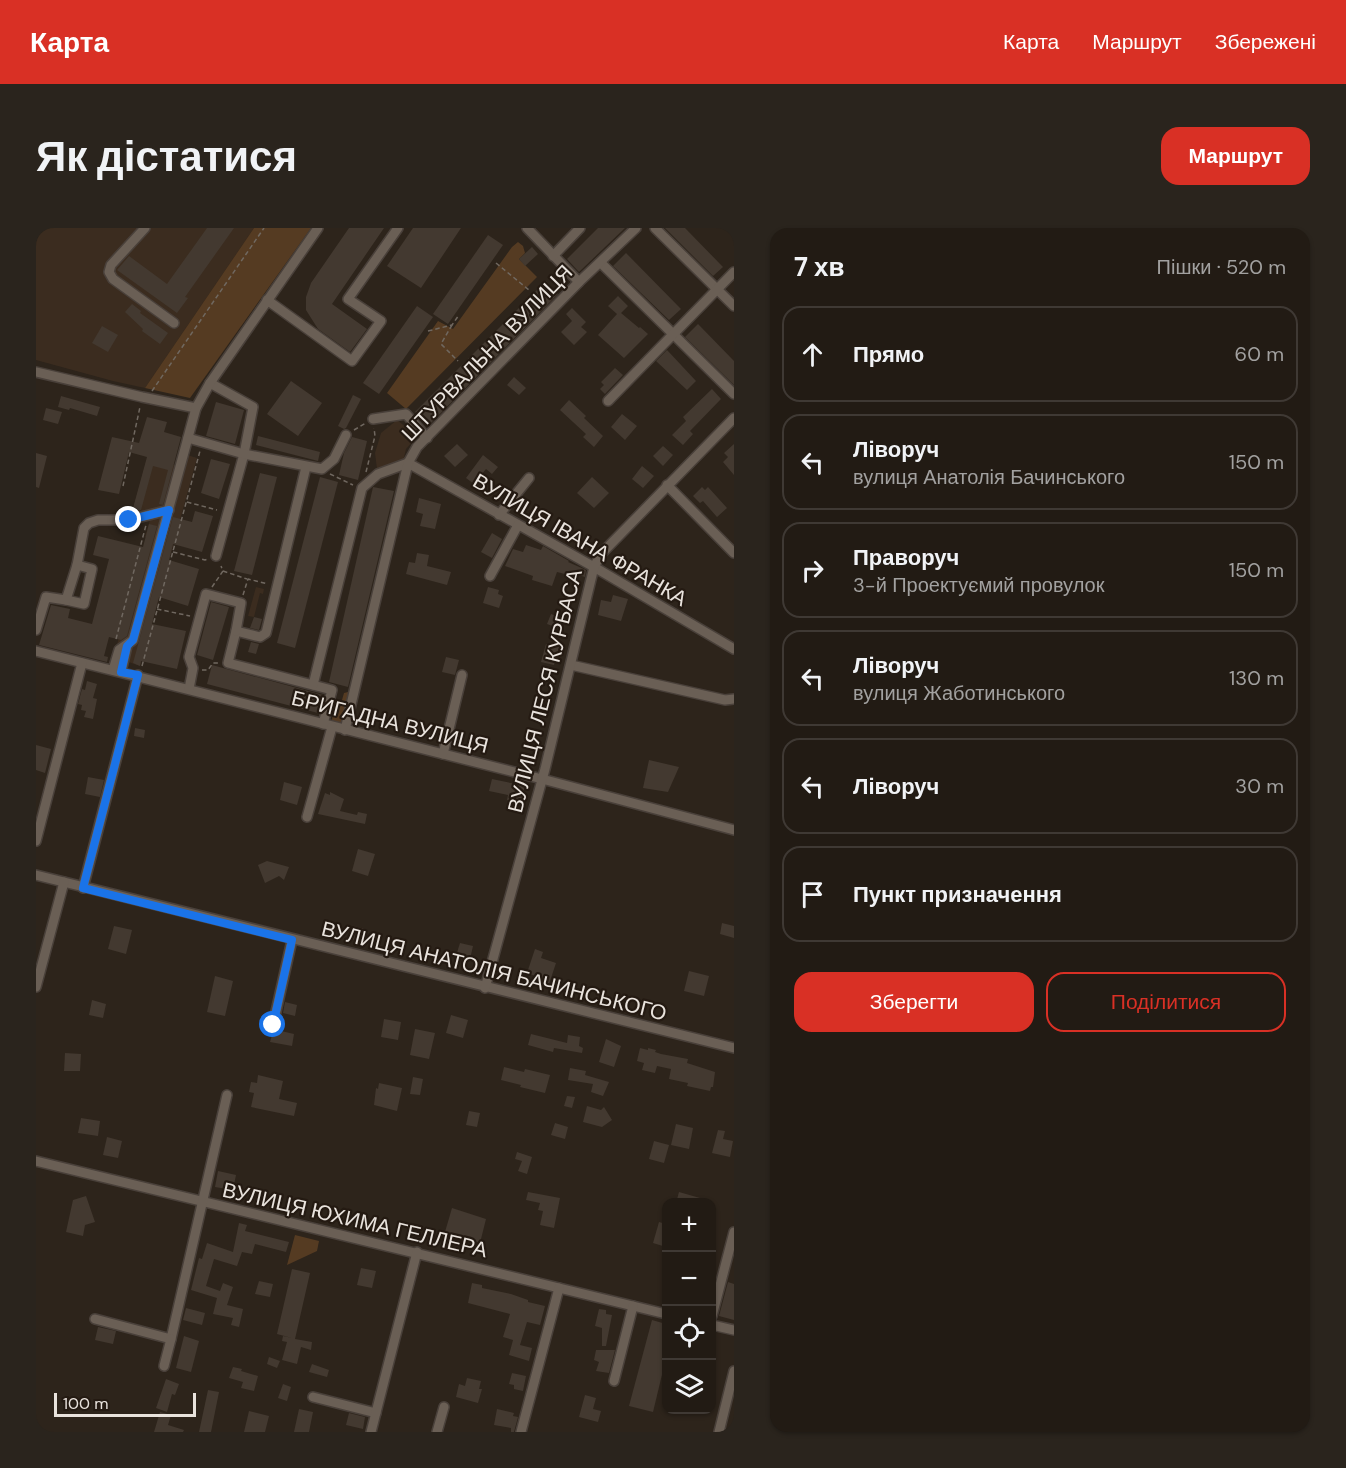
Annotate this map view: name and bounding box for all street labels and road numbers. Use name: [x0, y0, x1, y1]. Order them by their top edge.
street label: ШТУРВАЛЬНА ВУЛИЦЯ: [395, 259, 579, 447]
street label: ВУЛИЦЯ ІВАНА ФРАНКА: [468, 467, 692, 613]
street label: ВУЛИЦЯ ЛЕСЯ КУРБАСА: [501, 566, 589, 816]
street label: БРИГАДНА ВУЛИЦЯ: [289, 684, 491, 760]
street label: ВУЛИЦЯ АНАТОЛІЯ БАЧИНСЬКОГО: [319, 915, 669, 1027]
street label: ВУЛИЦЯ ЮХИМА ГЕЛЛЕРА: [220, 1176, 490, 1264]

